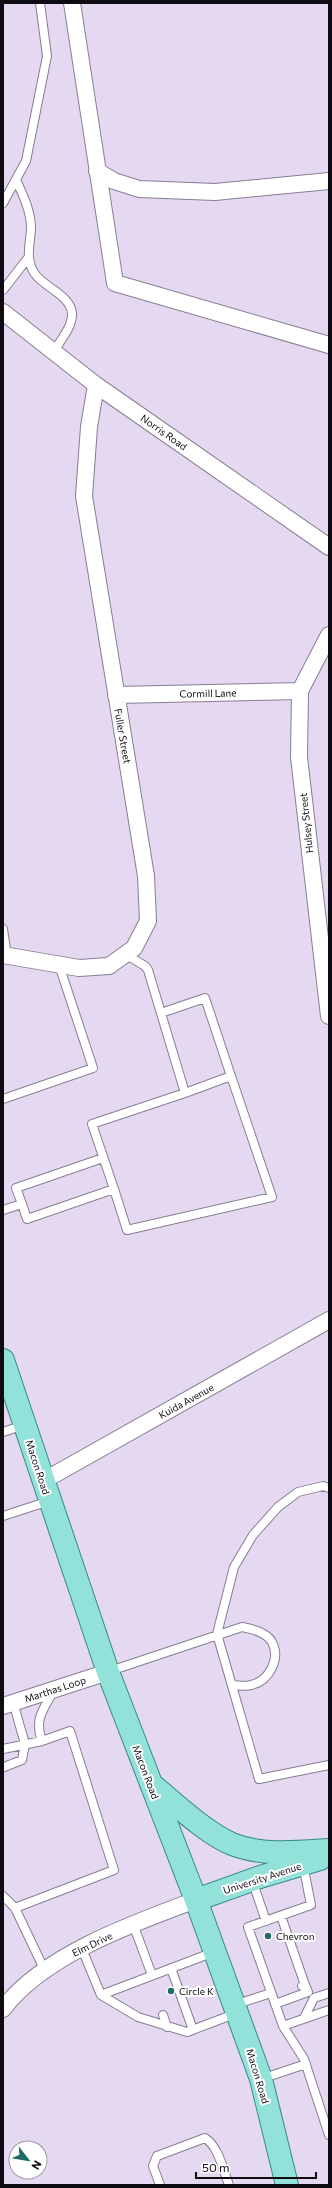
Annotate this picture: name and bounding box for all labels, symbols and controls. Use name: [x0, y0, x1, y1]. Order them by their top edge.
street label: Norris Road: [138, 412, 190, 452]
street label: Cormill Lane: [179, 687, 237, 699]
street label: Fuller Street: [112, 708, 134, 764]
street label: Hulsey Street: [297, 792, 315, 854]
street label: Kuida Avenue: [156, 1381, 216, 1421]
street label: Macon Road: [24, 1438, 53, 1496]
street label: Marthas Loop: [23, 1673, 87, 1705]
street label: Macon Road: [130, 1743, 162, 1801]
street label: University Avenue: [221, 1860, 303, 1896]
street label: Elm Drive: [70, 1929, 114, 1959]
place label: Chevron: [276, 1930, 314, 1942]
marker: Chevron: [263, 1931, 273, 1941]
place label: Circle K: [179, 1985, 214, 1997]
marker: Circle K: [166, 1986, 176, 1996]
street label: Macon Road: [244, 2047, 272, 2105]
north arrow: [8, 2140, 48, 2180]
scale bar: [196, 2154, 316, 2180]
text: N: [29, 2159, 45, 2172]
text: 50 m: [202, 2160, 230, 2174]

